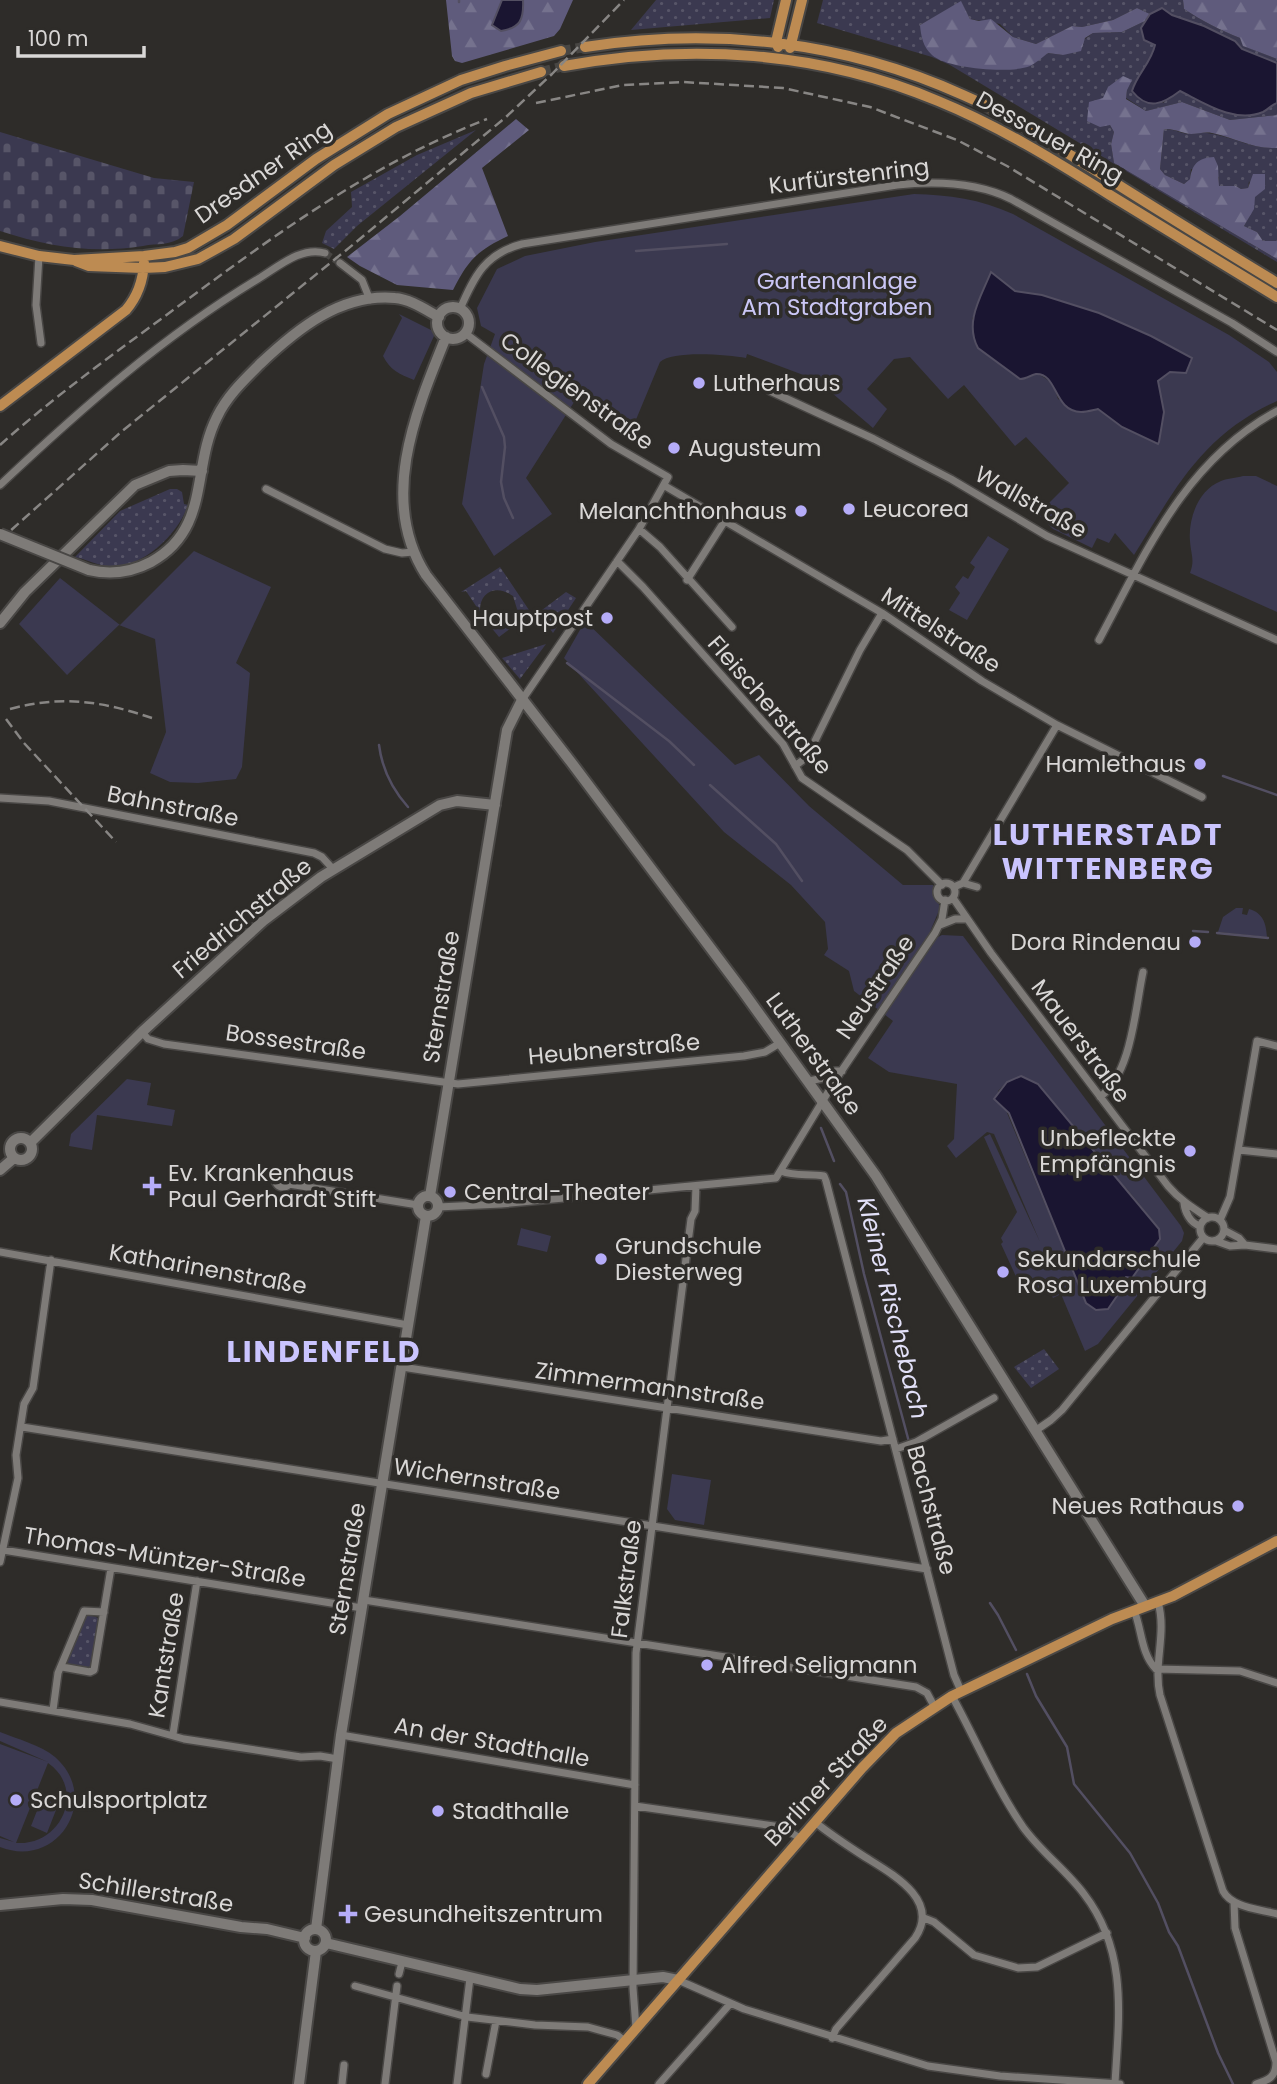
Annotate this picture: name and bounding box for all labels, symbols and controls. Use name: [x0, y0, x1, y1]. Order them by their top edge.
scale bar: [18, 14, 144, 58]
text: 100 m: [28, 24, 88, 53]
street label: Dessauer Ring: [971, 83, 1129, 191]
street label: Dresdner Ring: [188, 113, 338, 231]
street label: Kurfürstenring: [767, 150, 931, 202]
park label: Gartenanlage Am Stadtgraben: [742, 265, 932, 323]
street label: Collegienstraße: [494, 324, 660, 458]
place label: Lutherhaus: [713, 367, 841, 399]
marker: Lutherhaus: [691, 375, 707, 391]
place label: Augusteum: [688, 432, 822, 464]
marker: Augusteum: [666, 440, 682, 456]
street label: Wallstraße: [969, 458, 1093, 546]
place label: Leucorea: [863, 493, 969, 525]
place label: Melanchthonhaus: [579, 495, 787, 527]
marker: Leucorea: [841, 501, 857, 517]
marker: Melanchthonhaus: [793, 503, 809, 519]
street label: Mittelstraße: [875, 579, 1007, 681]
place label: Hauptpost: [472, 602, 593, 634]
marker: Hauptpost: [599, 610, 615, 626]
street label: Fleischerstraße: [700, 628, 840, 782]
place label: Hamlethaus: [1046, 748, 1186, 780]
marker: Hamlethaus: [1192, 756, 1208, 772]
street label: Bahnstraße: [104, 778, 242, 834]
district label: LUTHERSTADT WITTENBERG: [993, 813, 1223, 890]
street label: Friedrichstraße: [165, 850, 319, 986]
place label: Dora Rindenau: [1011, 926, 1181, 958]
street label: Sternstraße: [415, 928, 467, 1066]
street label: Neustraße: [828, 928, 922, 1046]
marker: Dora Rindenau: [1187, 934, 1203, 950]
street label: Mauerstraße: [1024, 973, 1138, 1109]
street label: Lutherstraße: [758, 986, 870, 1122]
street label: Bossestraße: [224, 1016, 368, 1068]
street label: Heubnerstraße: [527, 1026, 701, 1072]
place label: Unbefleckte Empfängnis: [1039, 1122, 1176, 1180]
marker: Unbefleckte Empfängnis: [1182, 1143, 1198, 1159]
place label: Ev. Krankenhaus Paul Gerhardt Stift: [168, 1157, 377, 1215]
marker: Ev. Krankenhaus Paul Gerhardt Stift: [142, 1176, 162, 1196]
place label: Central-Theater: [464, 1176, 650, 1208]
marker: Central-Theater: [442, 1184, 458, 1200]
water label: Kleiner Rischebach: [849, 1194, 937, 1422]
place label: Grundschule Diesterweg: [615, 1230, 762, 1288]
street label: Katharinenstraße: [107, 1236, 309, 1302]
place label: Sekundarschule Rosa Luxemburg: [1017, 1243, 1207, 1301]
marker: Grundschule Diesterweg: [593, 1251, 609, 1267]
marker: Sekundarschule Rosa Luxemburg: [995, 1264, 1011, 1280]
district label: LINDENFELD: [226, 1330, 422, 1373]
street label: Zimmermannstraße: [533, 1354, 767, 1418]
street label: Bachstraße: [899, 1442, 965, 1578]
street label: Wichernstraße: [391, 1450, 563, 1508]
place label: Neues Rathaus: [1052, 1490, 1224, 1522]
marker: Neues Rathaus: [1230, 1498, 1246, 1514]
street label: Sternstraße: [321, 1500, 373, 1638]
street label: Falkstraße: [603, 1518, 649, 1640]
street label: Thomas-Müntzer-Straße: [22, 1519, 308, 1595]
street label: Kantstraße: [140, 1590, 192, 1720]
place label: Alfred Seligmann: [721, 1649, 918, 1681]
marker: Alfred Seligmann: [699, 1657, 715, 1673]
street label: An der Stadthalle: [392, 1709, 592, 1775]
street label: Berliner Straße: [757, 1709, 895, 1853]
place label: Schulsportplatz: [30, 1784, 207, 1816]
marker: Schulsportplatz: [8, 1792, 24, 1808]
place label: Stadthalle: [452, 1795, 569, 1827]
marker: Stadthalle: [430, 1803, 446, 1819]
street label: Schillerstraße: [76, 1864, 236, 1920]
place label: Gesundheitszentrum: [364, 1898, 603, 1930]
marker: Gesundheitszentrum: [338, 1904, 358, 1924]

